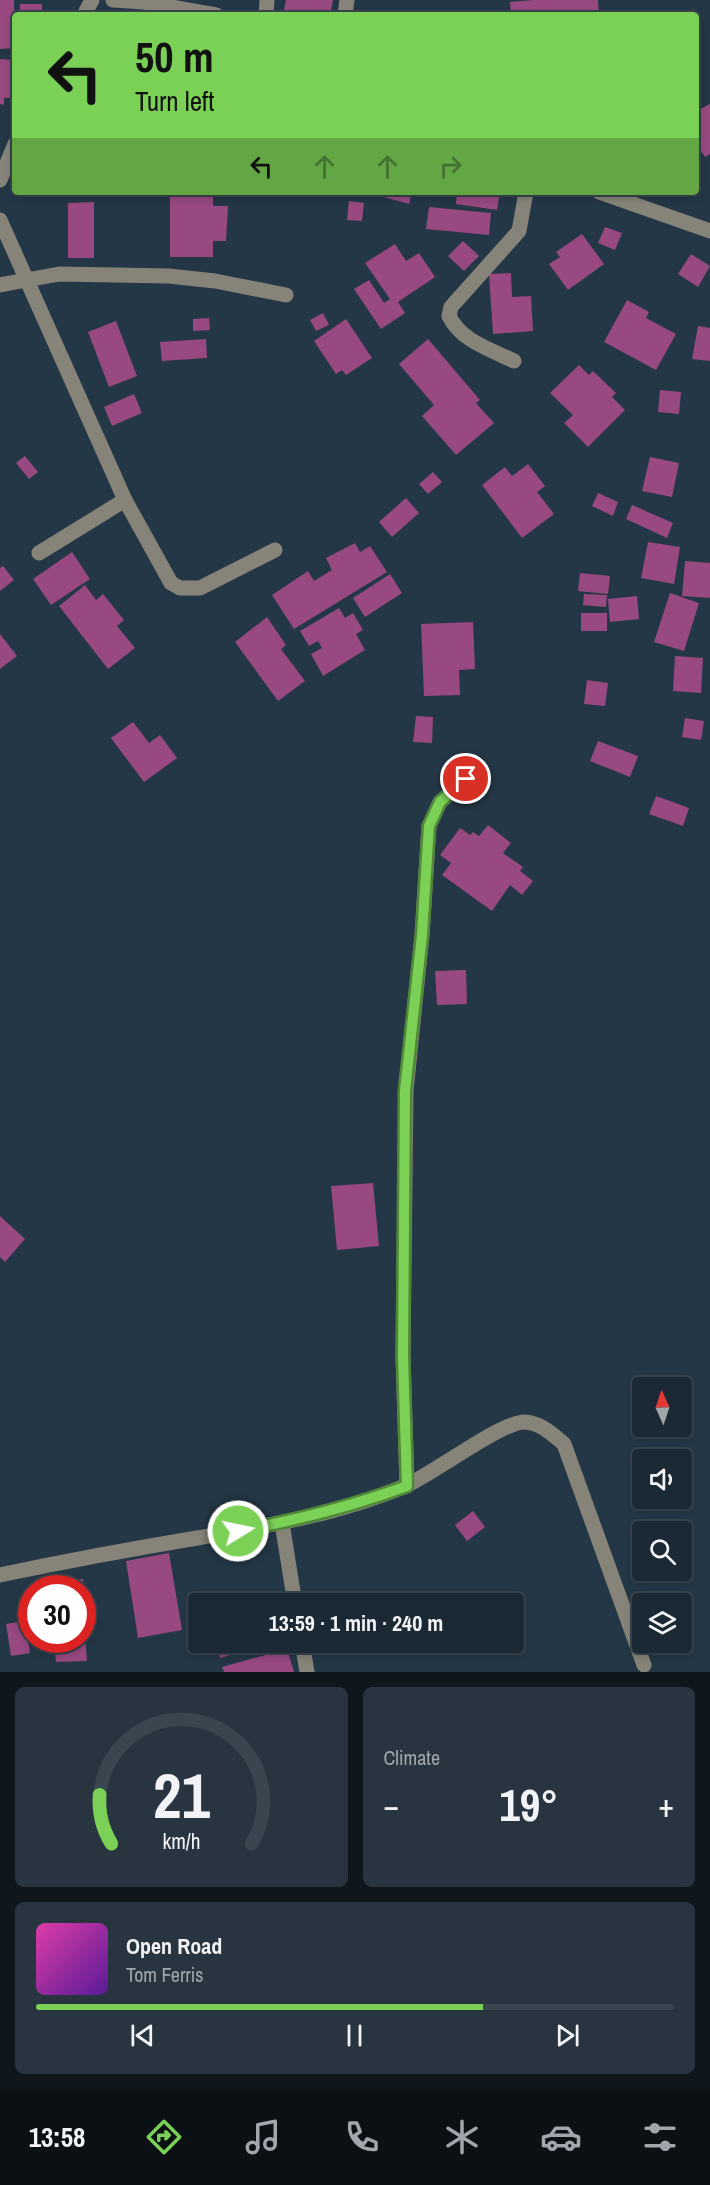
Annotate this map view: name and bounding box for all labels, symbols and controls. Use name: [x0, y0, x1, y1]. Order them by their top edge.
text: 50 m: [135, 29, 214, 85]
icon: left: [36, 36, 114, 114]
text: Turn left: [135, 83, 214, 119]
icon: left: [245, 150, 278, 183]
icon: ahead: [308, 150, 341, 183]
icon: ahead: [371, 150, 404, 183]
icon: right: [434, 150, 467, 183]
pin: [440, 753, 491, 804]
icon: arrive: [449, 762, 482, 795]
north arrow: [632, 1377, 692, 1437]
map controls: [632, 1377, 692, 1653]
button: sound: [632, 1449, 692, 1509]
position arrow: [206, 1499, 270, 1563]
button: search: [632, 1521, 692, 1581]
speed limit sign: 30: [18, 1575, 96, 1653]
button: layers: [632, 1593, 692, 1653]
text: 13:59 · 1 min · 240 m: [269, 1608, 443, 1638]
text: Climate: [384, 1744, 440, 1771]
text: 21: [153, 1753, 210, 1837]
text: 19°: [499, 1774, 558, 1835]
text: −: [384, 1783, 399, 1827]
text: +: [658, 1783, 674, 1827]
text: km/h: [162, 1827, 200, 1856]
text: Open Road: [126, 1931, 222, 1961]
text: Tom Ferris: [126, 1961, 204, 1988]
icon: previous: [126, 2019, 159, 2052]
icon: pause: [338, 2019, 371, 2052]
icon: next: [551, 2019, 584, 2052]
icon: directions: [143, 2116, 185, 2158]
icon: music: [242, 2116, 284, 2158]
icon: phone: [341, 2116, 383, 2158]
icon: climate: [441, 2116, 483, 2158]
icon: car: [540, 2116, 582, 2158]
icon: filters: [639, 2116, 681, 2158]
text: 13:58: [29, 2119, 85, 2155]

